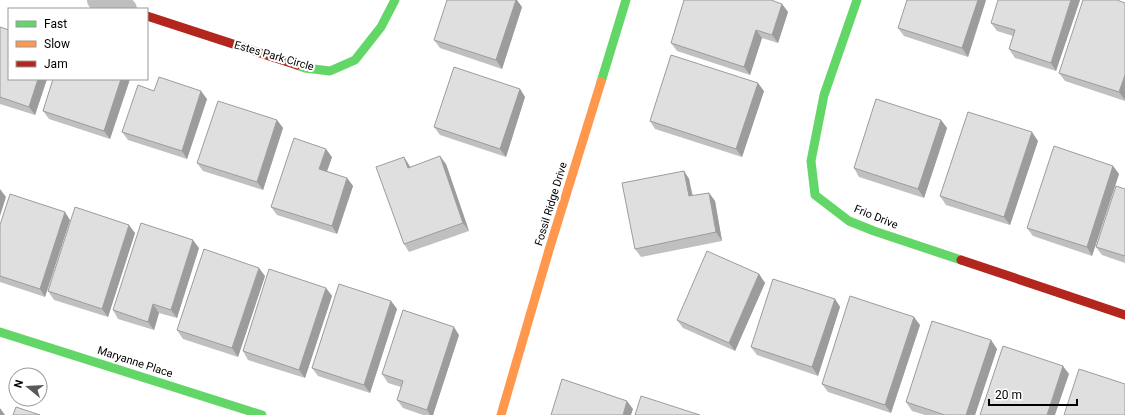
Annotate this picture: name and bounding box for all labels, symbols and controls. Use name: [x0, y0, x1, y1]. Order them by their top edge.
legend: [8, 8, 148, 80]
text: Fast: [44, 17, 67, 31]
text: Slow: [44, 37, 70, 51]
street label: Estes Park Circle: [233, 38, 316, 74]
text: Jam: [44, 57, 68, 71]
street label: Fossil Ridge Drive: [532, 160, 570, 247]
street label: Frio Drive: [852, 202, 900, 232]
street label: Maryanne Place: [96, 344, 174, 380]
north arrow: [8, 367, 48, 407]
text: N: [12, 378, 26, 390]
scale bar: [989, 381, 1077, 407]
text: 20 m: [995, 388, 1022, 402]

